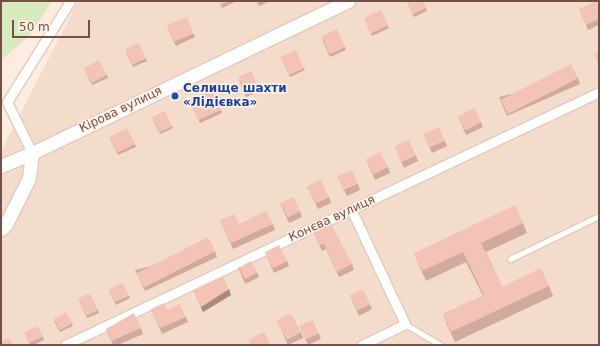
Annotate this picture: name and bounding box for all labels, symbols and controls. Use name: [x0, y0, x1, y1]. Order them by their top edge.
scale bar: [14, 12, 92, 38]
text: 50 m: [19, 20, 50, 34]
place label: Селище шахти «Лідієвка»: [183, 82, 287, 110]
street label: Кірова вулиця: [77, 84, 165, 136]
marker: Селище шахти «Лідієвка»: [170, 91, 180, 101]
street label: Конєва вулиця: [287, 193, 377, 245]

